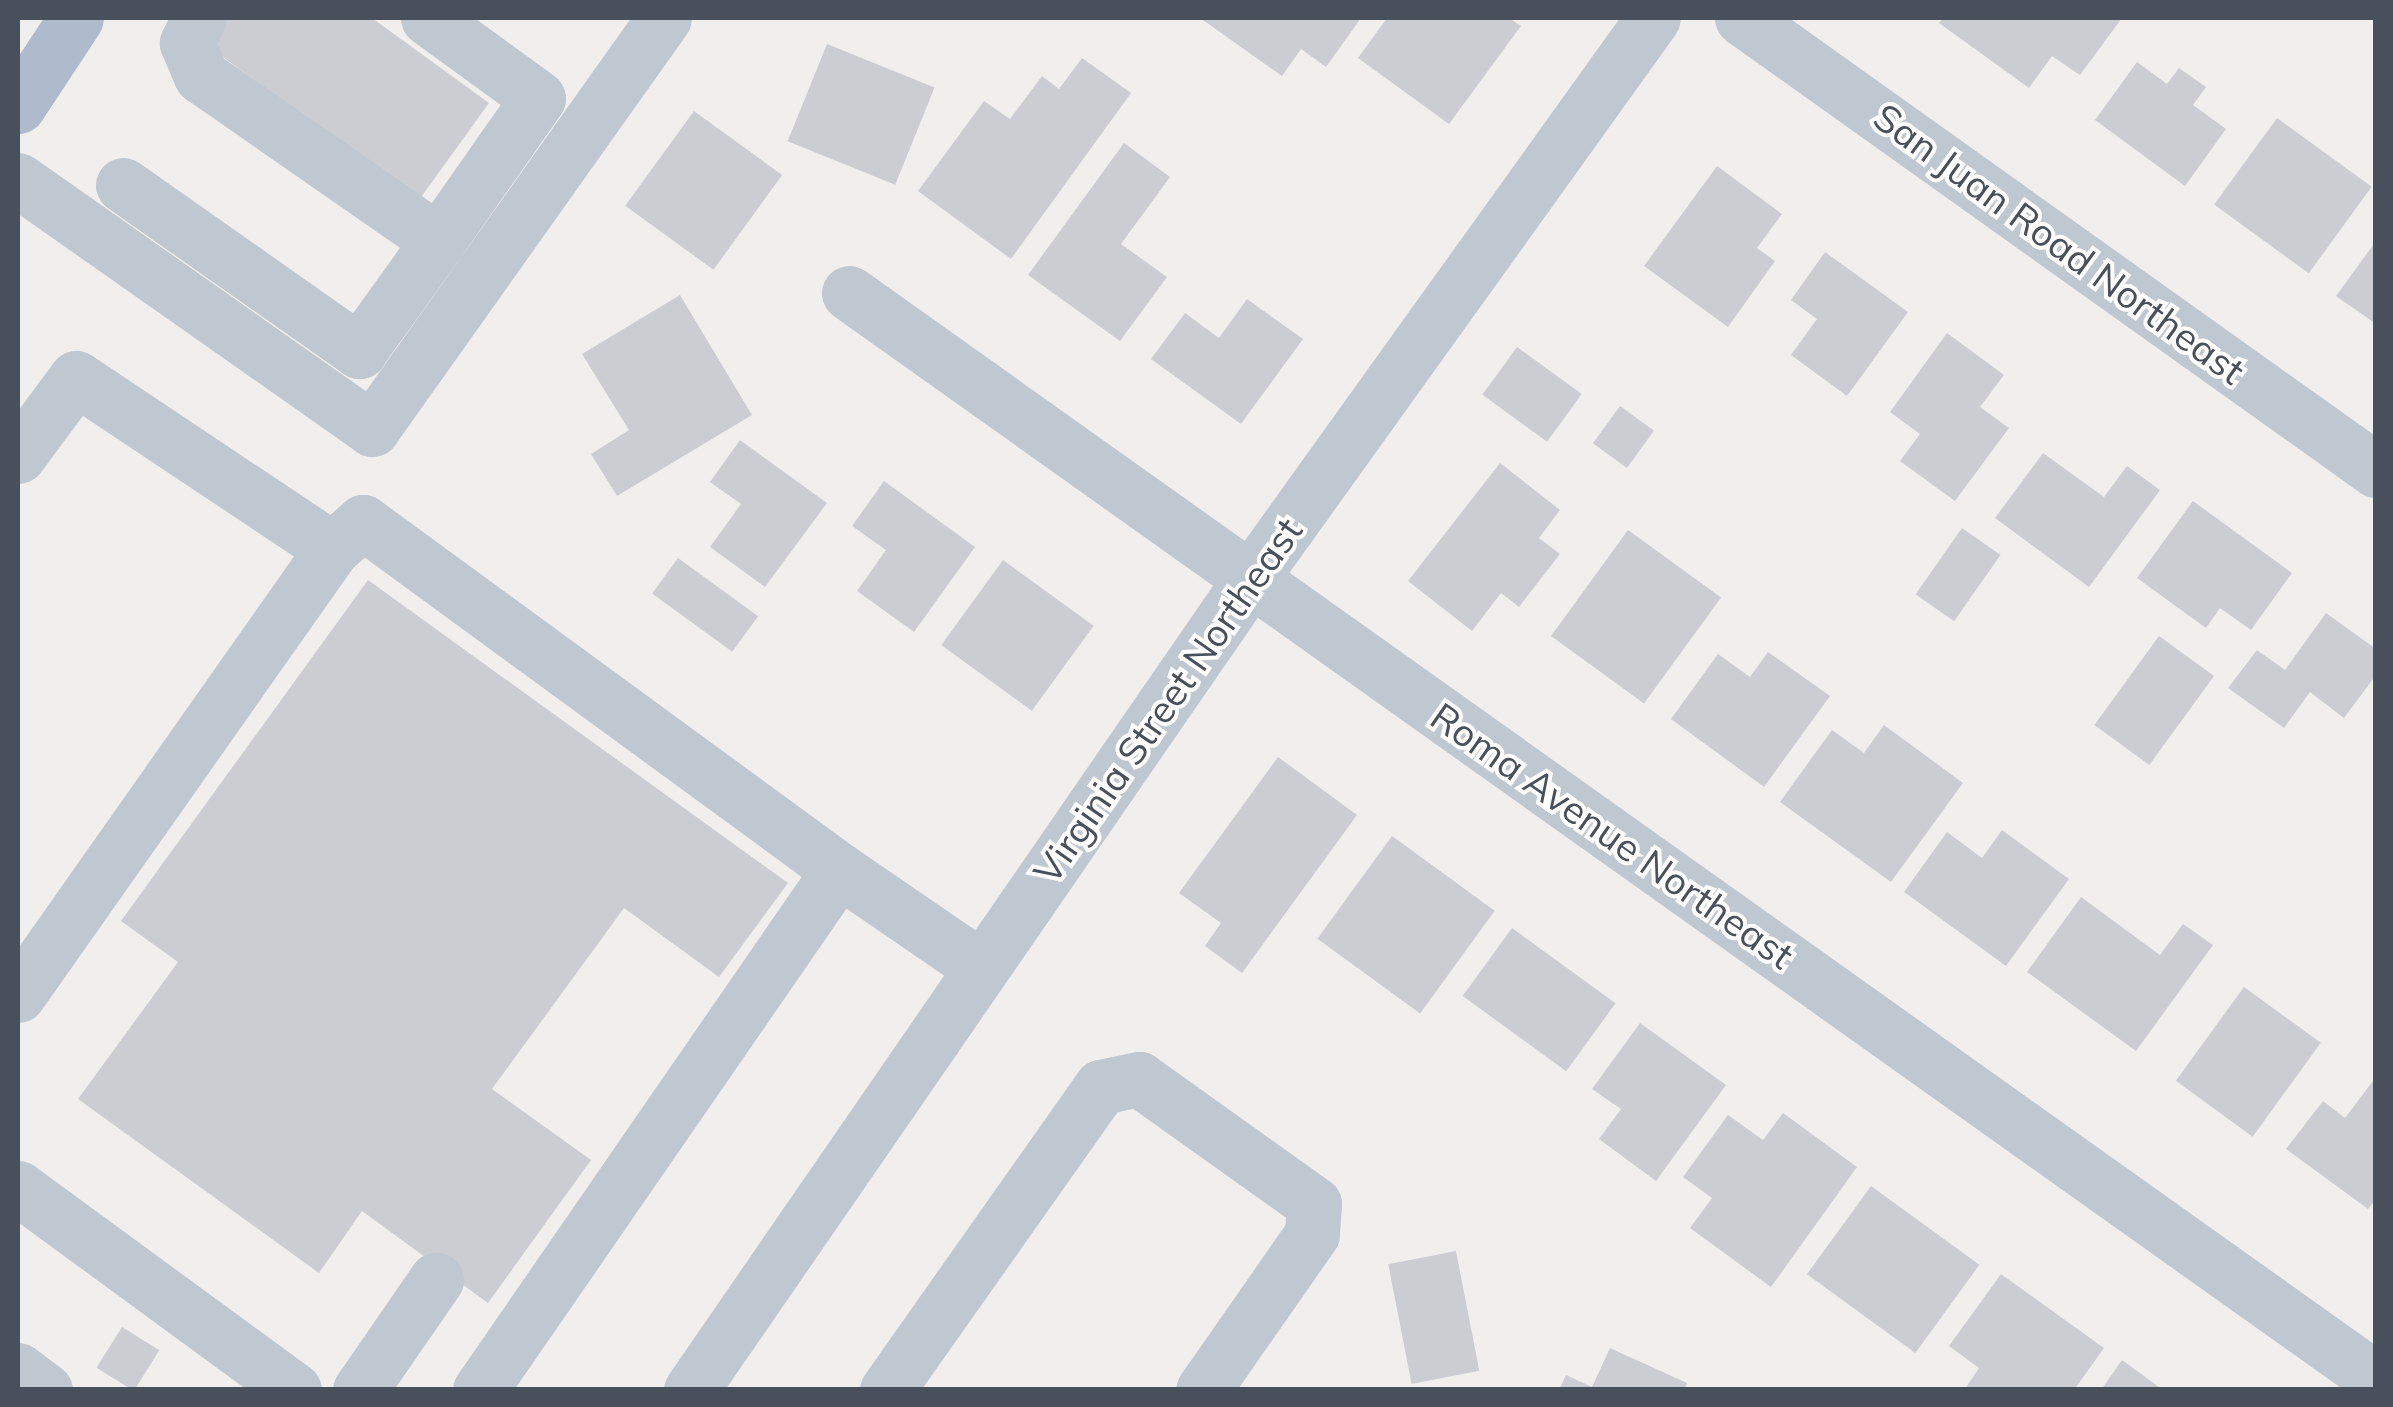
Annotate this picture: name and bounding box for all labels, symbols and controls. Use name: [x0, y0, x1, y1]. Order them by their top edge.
street label: San Juan Road Northeast: [1865, 94, 2253, 394]
street label: Virginia Street Northeast: [1024, 509, 1312, 893]
street label: Roma Avenue Northeast: [1422, 693, 1802, 979]

